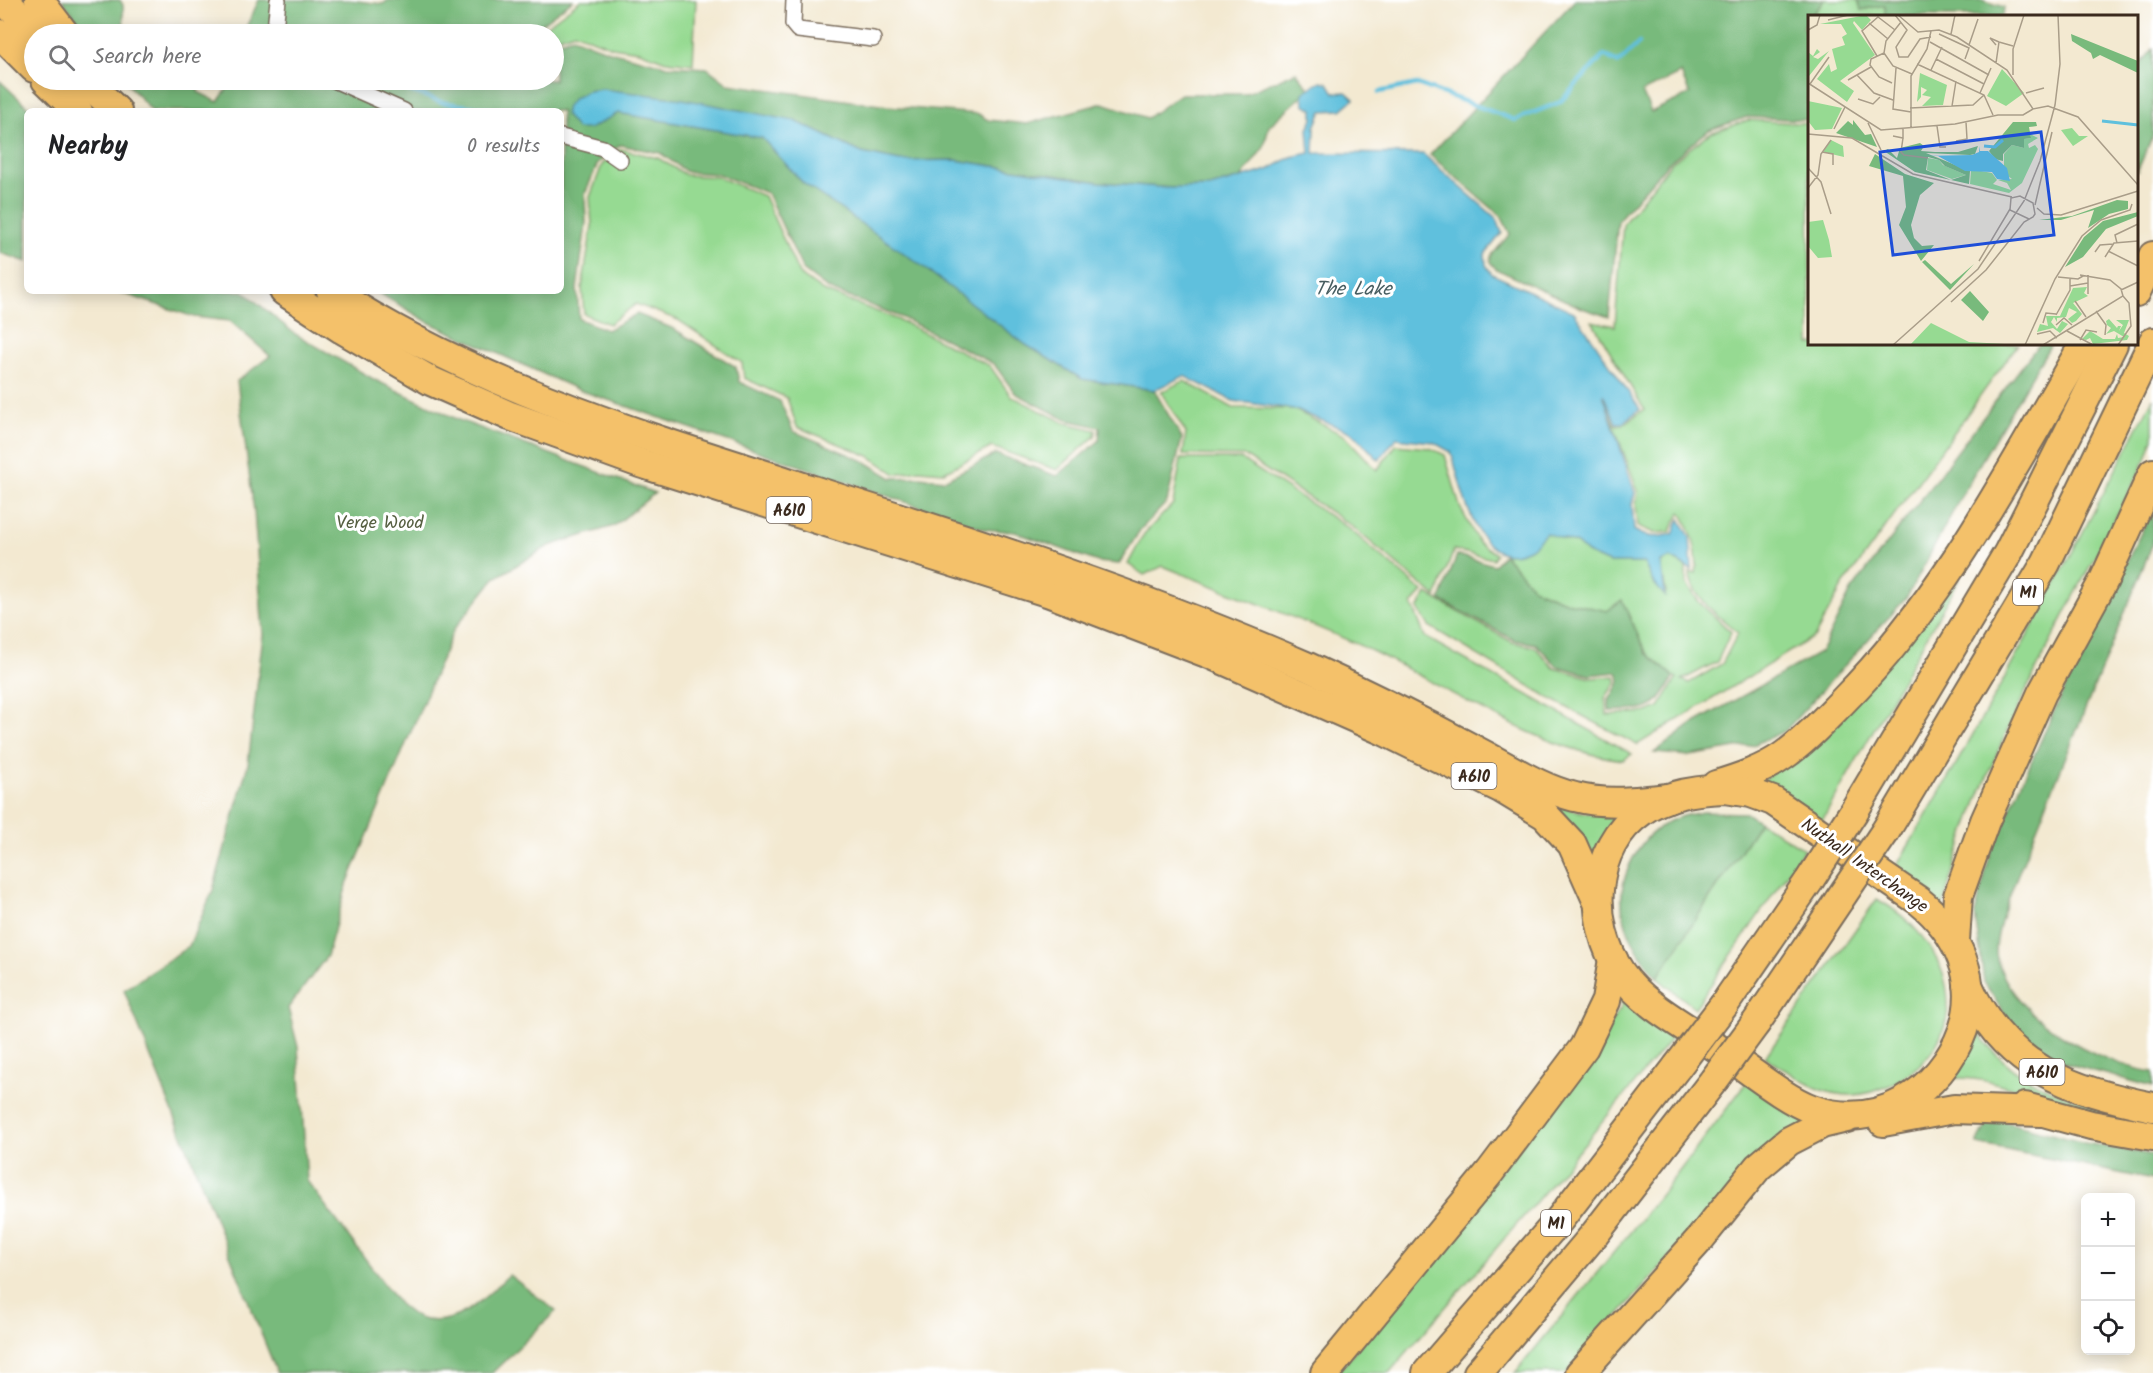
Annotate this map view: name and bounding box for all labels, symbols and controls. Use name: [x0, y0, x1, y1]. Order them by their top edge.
inset map: [1808, 15, 2138, 345]
search box: [24, 24, 564, 90]
text: Search here: [93, 40, 201, 75]
icon: search: [45, 41, 78, 74]
text: Nearby: [48, 126, 128, 168]
text: 0 results: [467, 131, 540, 163]
water label: The Lake: [1314, 274, 1394, 306]
road number: A610: [766, 497, 812, 523]
park label: Verge Wood: [337, 509, 424, 538]
road number: M1: [2013, 579, 2043, 605]
road number: A610: [1452, 763, 1496, 789]
street label: Nuthall Interchange: [1794, 811, 1934, 921]
road number: A610: [2020, 1059, 2064, 1085]
map controls: [2081, 1193, 2135, 1355]
button: +: [2081, 1193, 2135, 1247]
road number: M1: [1541, 1210, 1571, 1236]
button: −: [2081, 1247, 2135, 1301]
button: locate: [2081, 1301, 2135, 1355]

